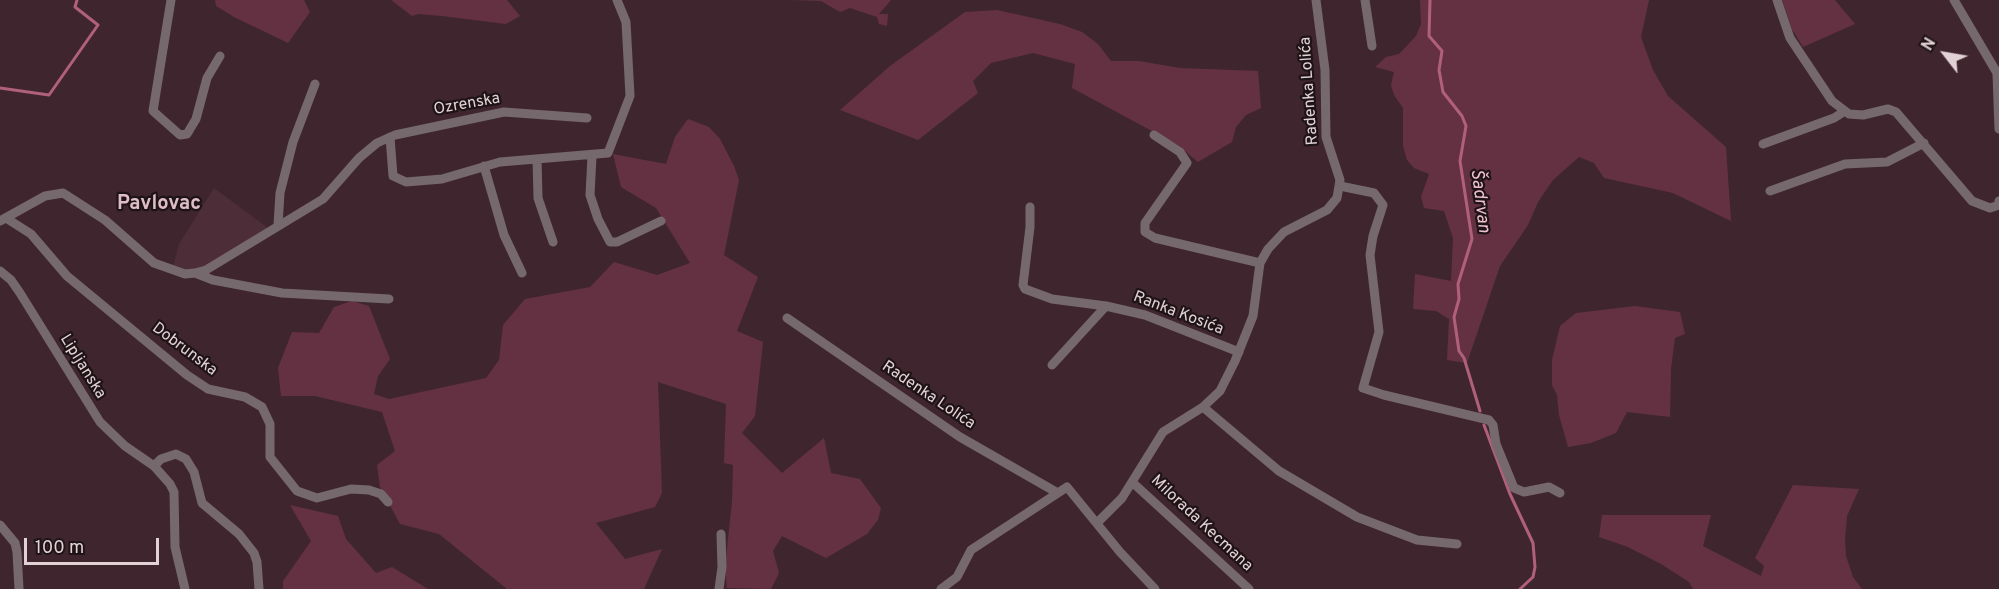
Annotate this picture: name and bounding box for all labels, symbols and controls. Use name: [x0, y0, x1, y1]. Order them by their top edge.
north arrow: [1915, 24, 1975, 84]
text: N: [1918, 35, 1941, 55]
street label: Radenka Lolića: [1297, 36, 1323, 146]
street label: Ozrenska: [432, 90, 502, 120]
water label: Šadrvan: [1464, 168, 1494, 234]
district label: Pavlovac: [117, 193, 201, 217]
street label: Ranka Kosića: [1130, 288, 1226, 340]
street label: Dobrunska: [148, 319, 220, 381]
street label: Lipljanska: [55, 331, 109, 403]
street label: Radenka Lolića: [878, 358, 978, 434]
street label: Milorada Kecmana: [1146, 472, 1256, 576]
scale bar: [27, 526, 162, 564]
text: 100 m: [35, 537, 84, 560]

